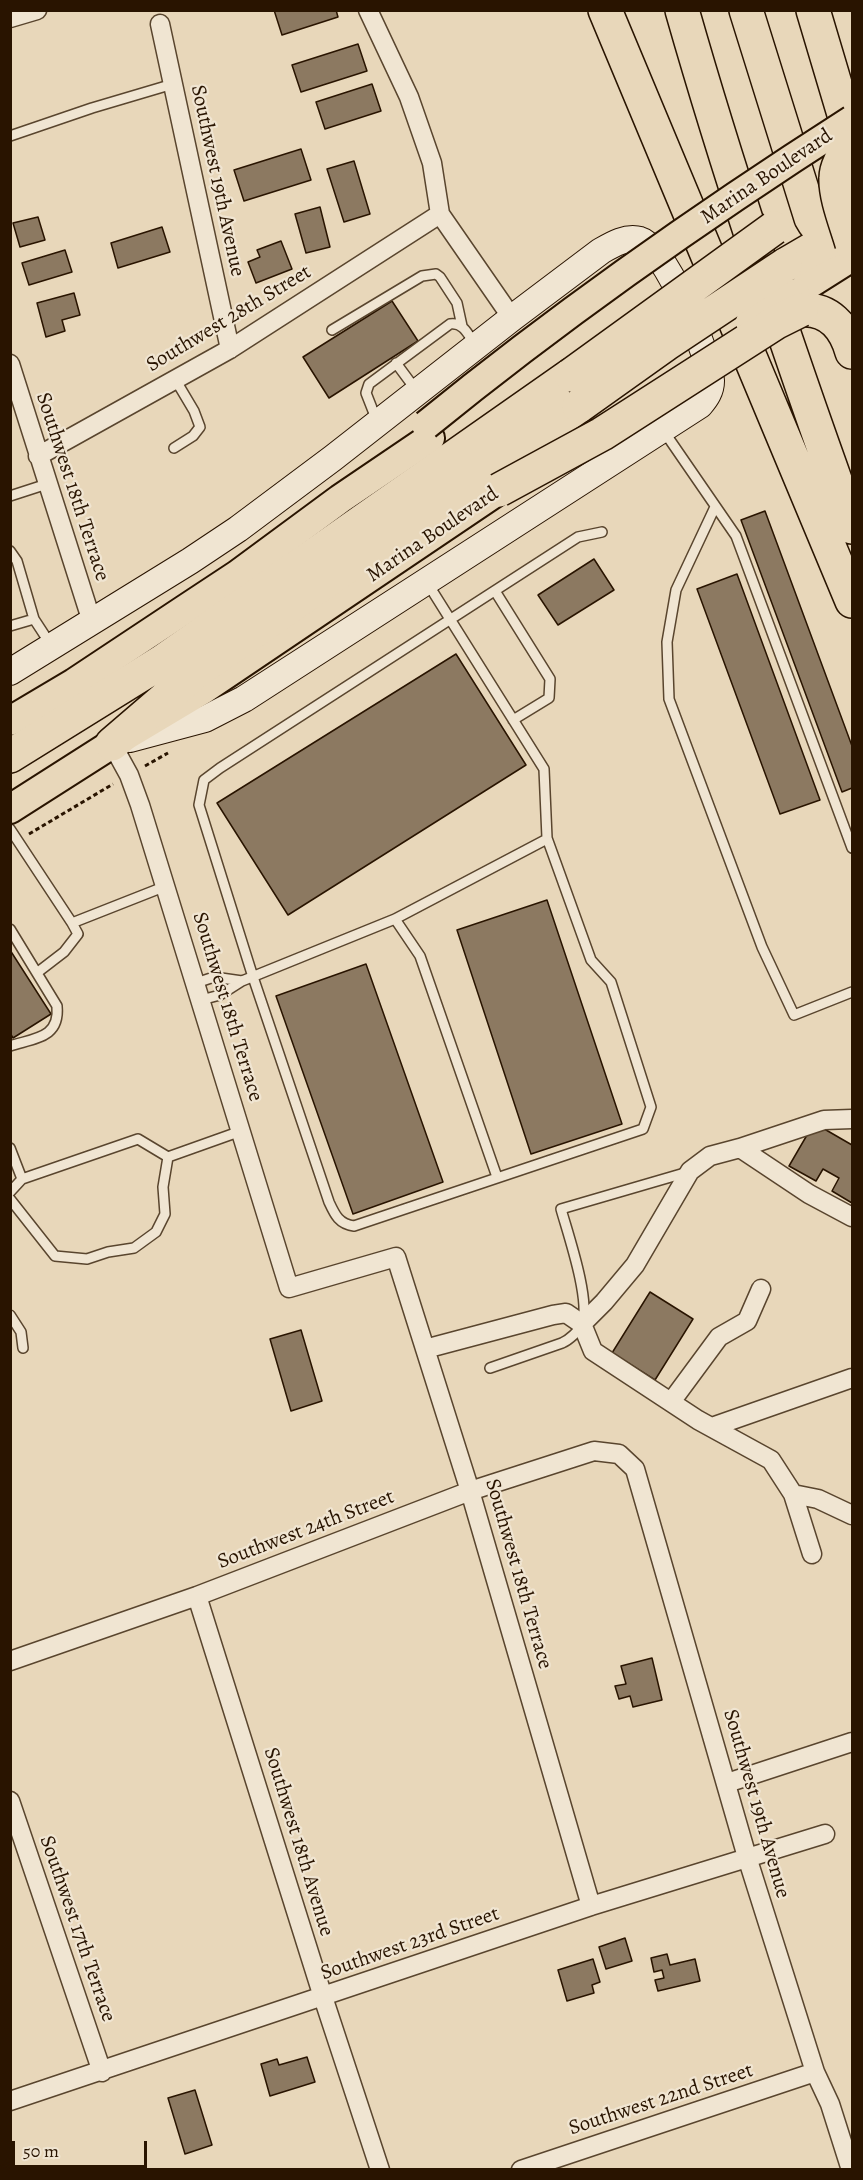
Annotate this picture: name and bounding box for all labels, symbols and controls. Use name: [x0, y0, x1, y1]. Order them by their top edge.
street label: Southwest 19th Avenue: [184, 83, 250, 279]
street label: Marina Boulevard: [696, 124, 838, 230]
street label: Southwest 28th Street: [142, 260, 316, 378]
street label: Southwest 18th Terrace: [30, 390, 114, 584]
street label: Marina Boulevard: [362, 482, 504, 588]
street label: Southwest 18th Terrace: [186, 909, 268, 1105]
street label: Southwest 18th Terrace: [479, 1476, 557, 1672]
street label: Southwest 24th Street: [214, 1485, 398, 1575]
street label: Southwest 19th Avenue: [717, 1707, 795, 1901]
street label: Southwest 18th Avenue: [257, 1745, 339, 1939]
street label: Southwest 17th Terrace: [33, 1833, 121, 2025]
street label: Southwest 23rd Street: [317, 1902, 503, 1986]
street label: Southwest 22nd Street: [566, 2058, 756, 2142]
scale bar: [15, 2129, 150, 2167]
text: 50 m: [23, 2139, 59, 2163]

